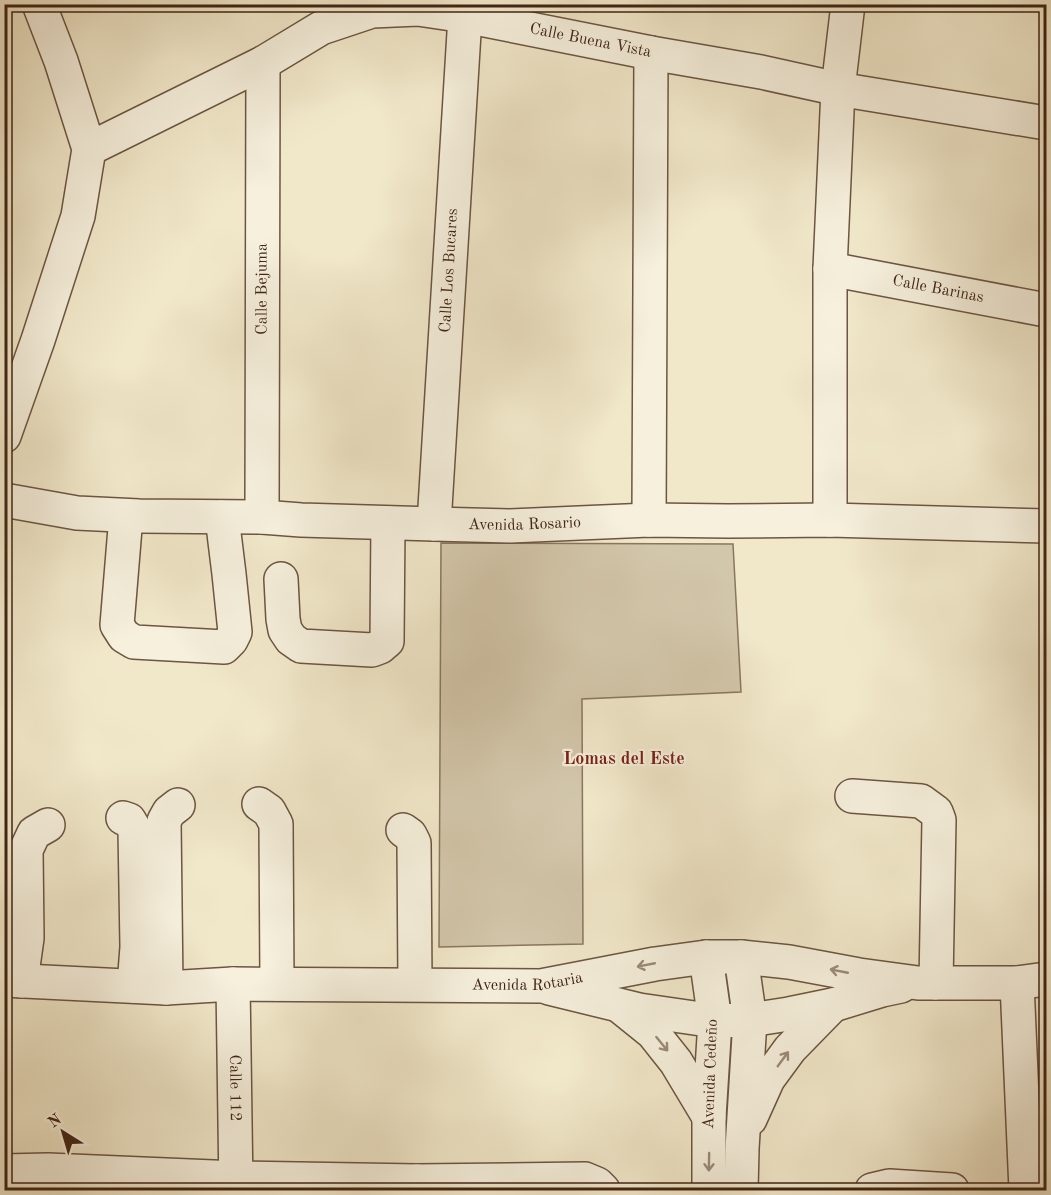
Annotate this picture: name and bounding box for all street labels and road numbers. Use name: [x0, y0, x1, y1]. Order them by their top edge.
street label: Calle Buena Vista: [528, 21, 653, 61]
street label: Calle Los Bucares: [438, 208, 461, 333]
street label: Calle Bejuma: [254, 243, 271, 335]
street label: Calle Barinas: [891, 273, 985, 306]
street label: Avenida Rosario: [468, 515, 581, 534]
street label: Avenida Rotaria: [472, 970, 584, 994]
street label: Avenida Cedeño: [701, 1019, 721, 1129]
street label: Calle 112: [226, 1054, 243, 1122]

